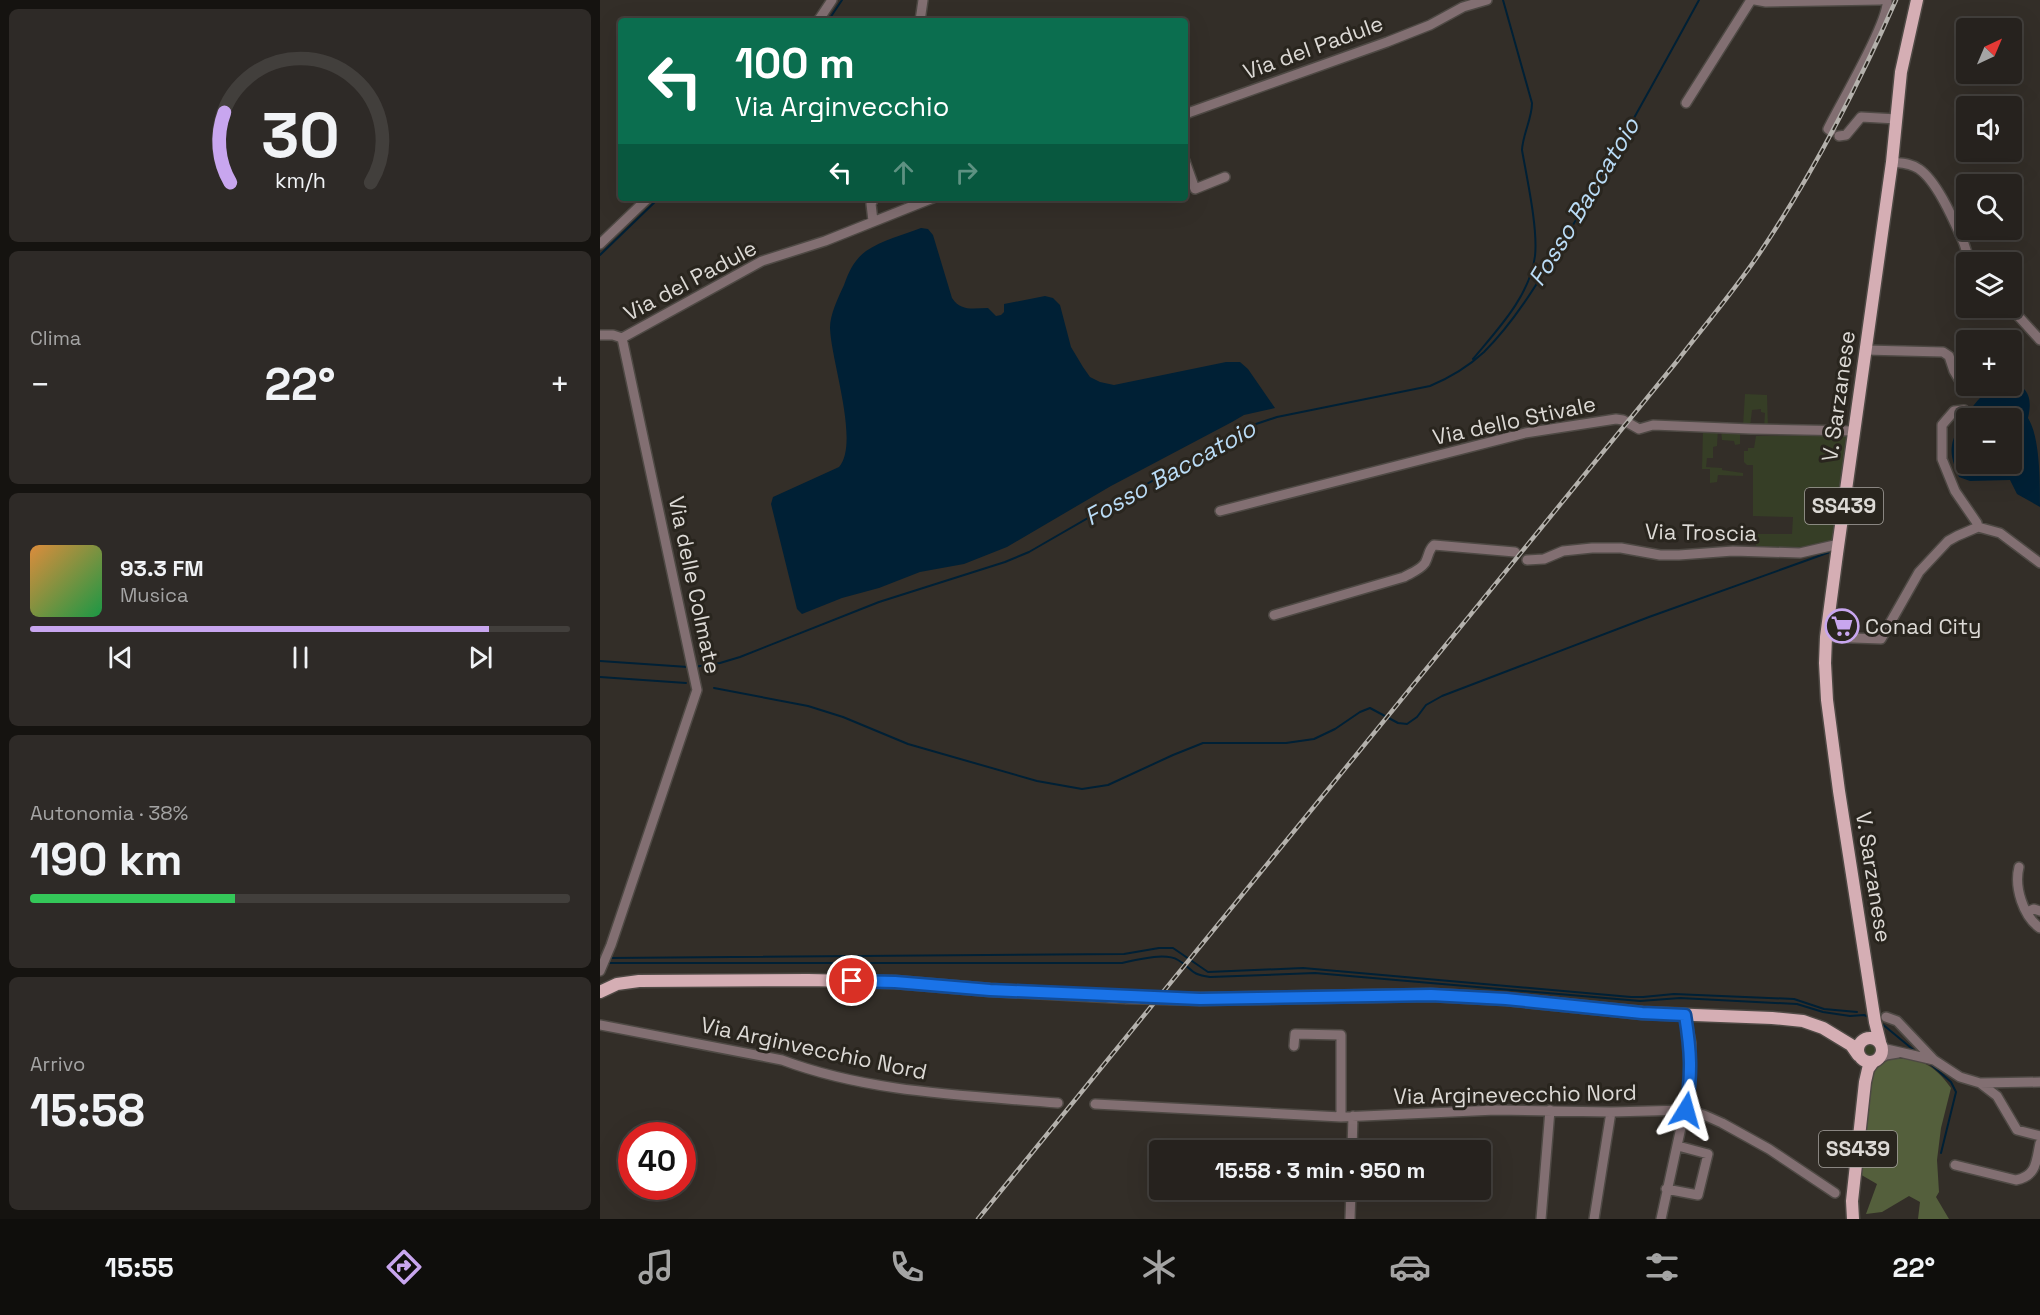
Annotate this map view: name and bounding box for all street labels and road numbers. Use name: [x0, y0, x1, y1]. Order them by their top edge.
street label: Via del Padule: [1239, 9, 1387, 85]
street label: Via del Padule: [619, 233, 761, 327]
street label: V. Sarzanese: [1815, 329, 1861, 463]
street label: Via dello Stivale: [1430, 389, 1598, 451]
road number: SS439: [1805, 488, 1883, 524]
street label: Via delle Colmate: [663, 494, 727, 676]
street label: Via Troscia: [1645, 517, 1758, 547]
street label: V. Sarzanese: [1850, 810, 1898, 944]
street label: Via Arginvecchio Nord: [698, 1010, 930, 1086]
street label: Via Arginevecchio Nord: [1393, 1078, 1637, 1110]
road number: SS439: [1819, 1131, 1897, 1167]

